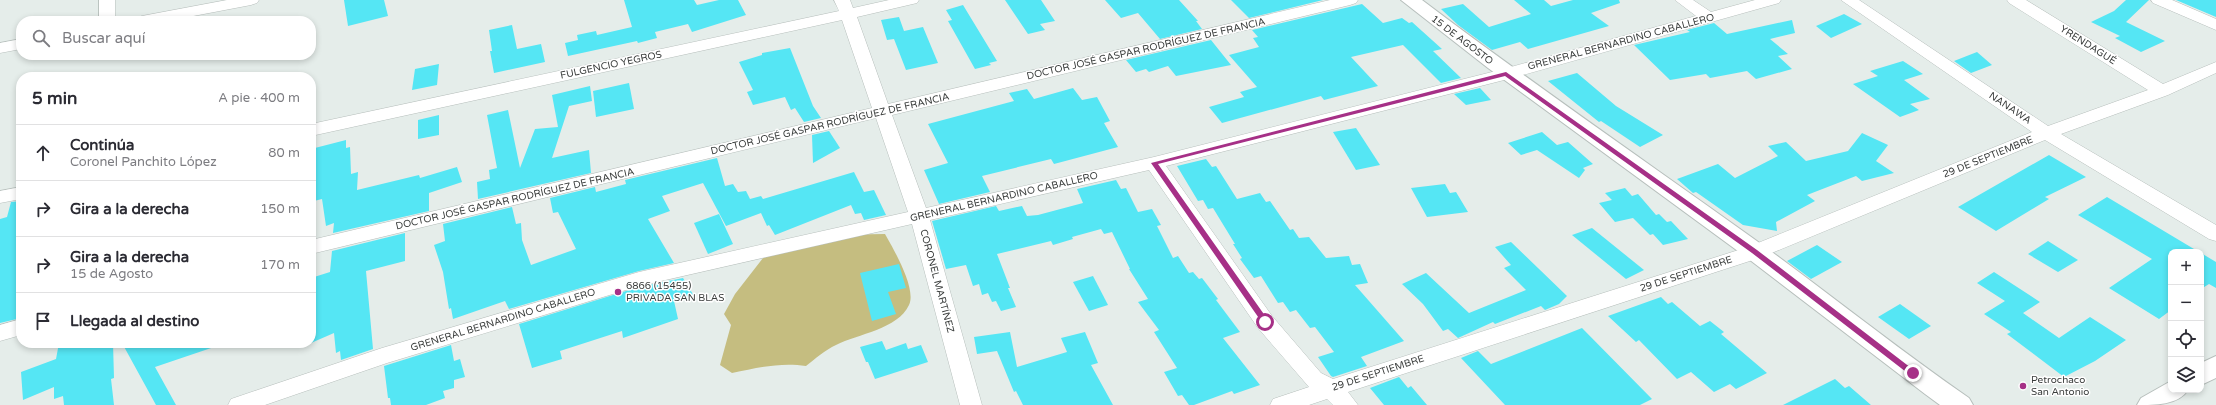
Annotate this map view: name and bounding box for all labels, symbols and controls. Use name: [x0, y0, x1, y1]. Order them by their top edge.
street label: GRENERAL BERNARDINO CABALLERO: [1526, 11, 1716, 73]
street label: 15 DE AGOSTO: [1429, 13, 1495, 67]
search box: [16, 16, 316, 60]
street label: DOCTOR JOSÉ GASPAR RODRÍGUEZ DE FRANCIA: [1026, 16, 1266, 82]
street label: YRENDAGUÉ: [2058, 23, 2118, 67]
icon: search: [30, 27, 52, 49]
text: Buscar aquí: [62, 29, 145, 47]
street label: FULGENCIO YEGROS: [559, 48, 663, 82]
text: 5 min: [32, 88, 77, 109]
street label: NANAWA: [1987, 89, 2033, 127]
text: A pie · 400 m: [218, 90, 300, 106]
street label: DOCTOR JOSÉ GASPAR RODRÍGUEZ DE FRANCIA: [710, 91, 950, 157]
street label: 29 DE SEPTIEMBRE: [1941, 133, 2035, 181]
text: Continúa: [70, 136, 134, 154]
icon: ahead: [32, 142, 54, 164]
text: 80 m: [268, 145, 300, 161]
text: Coronel Panchito López: [70, 154, 217, 170]
street label: DOCTOR JOSÉ GASPAR RODRÍGUEZ DE FRANCIA: [395, 166, 635, 232]
street label: GRENERAL BERNARDINO CABALLERO: [909, 170, 1099, 224]
icon: right: [32, 198, 54, 220]
text: Gira a la derecha: [70, 200, 189, 218]
text: 150 m: [260, 201, 300, 217]
street label: CORONEL MARTÍNEZ: [917, 228, 957, 334]
text: Gira a la derecha: [70, 248, 189, 266]
map controls: [2168, 249, 2204, 393]
button: +: [2168, 249, 2204, 285]
street label: 29 DE SEPTIEMBRE: [1638, 253, 1734, 295]
icon: right: [32, 254, 54, 276]
text: 170 m: [260, 257, 300, 273]
text: 15 de Agosto: [70, 266, 153, 282]
place label: 6866 (15455) PRIVADA SAN BLAS: [626, 280, 724, 304]
button: −: [2168, 285, 2204, 321]
street label: GRENERAL BERNARDINO CABALLERO: [409, 286, 597, 354]
marker: 6866 (15455) PRIVADA SAN BLAS: [613, 287, 623, 297]
icon: arrive: [32, 310, 54, 332]
text: Llegada al destino: [70, 312, 199, 330]
route start: [1256, 313, 1274, 331]
button: locate: [2168, 321, 2204, 357]
street label: 29 DE SEPTIEMBRE: [1330, 352, 1426, 394]
button: layers: [2168, 357, 2204, 393]
route end: [1904, 364, 1922, 382]
place label: Petrochaco San Antonio: [2031, 374, 2089, 398]
marker: Petrochaco San Antonio: [2018, 381, 2028, 391]

